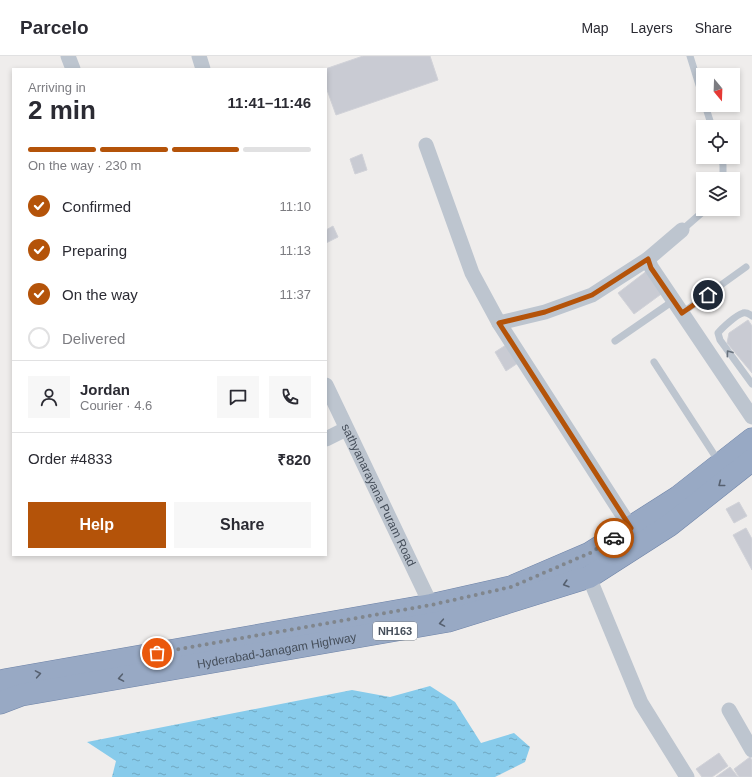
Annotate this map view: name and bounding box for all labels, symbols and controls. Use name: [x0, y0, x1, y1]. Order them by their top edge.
text: Parcelo: [20, 17, 89, 38]
text: Map: [581, 20, 609, 36]
text: Layers: [631, 20, 673, 36]
text: Share: [695, 20, 732, 36]
north arrow: [696, 68, 740, 112]
map controls: [696, 68, 740, 216]
text: Arriving in: [28, 80, 86, 95]
text: 11:41–11:46: [228, 94, 311, 111]
text: 2 min: [28, 95, 96, 125]
button: locate: [696, 120, 740, 164]
text: On the way · 230 m: [28, 158, 141, 173]
button: layers: [696, 172, 740, 216]
icon: check: [28, 195, 50, 217]
text: Confirmed: [62, 198, 131, 215]
text: 11:10: [279, 199, 311, 214]
icon: check: [28, 239, 50, 261]
text: Preparing: [62, 242, 127, 259]
text: 11:13: [279, 243, 311, 258]
pin: [691, 278, 725, 312]
icon: check: [28, 283, 50, 305]
icon: home: [697, 284, 719, 306]
text: On the way: [62, 286, 138, 303]
text: 11:37: [279, 287, 311, 302]
text: Delivered: [62, 330, 125, 347]
one-way arrow: [727, 350, 734, 357]
button: person: [28, 376, 70, 418]
button: chat: [217, 376, 259, 418]
button: phone: [269, 376, 311, 418]
text: Jordan: [80, 381, 130, 398]
text: Courier · 4.6: [80, 398, 152, 413]
street label: sathyanarayana Puram Road: [339, 422, 419, 569]
text: Order #4833: [28, 450, 112, 467]
text: ₹820: [277, 451, 311, 468]
one-way arrow: [719, 479, 726, 486]
button: Help: [28, 502, 166, 548]
button: Share: [174, 502, 311, 548]
courier: [594, 518, 634, 558]
icon: car: [603, 527, 625, 549]
one-way arrow: [563, 579, 570, 588]
one-way arrow: [439, 618, 445, 626]
road number: NH163: [373, 622, 417, 640]
street label: Hyderabad-Janagam Highway: [196, 630, 358, 671]
pin: [140, 636, 174, 670]
icon: bag: [146, 642, 168, 664]
one-way arrow: [35, 670, 41, 679]
one-way arrow: [118, 673, 124, 682]

